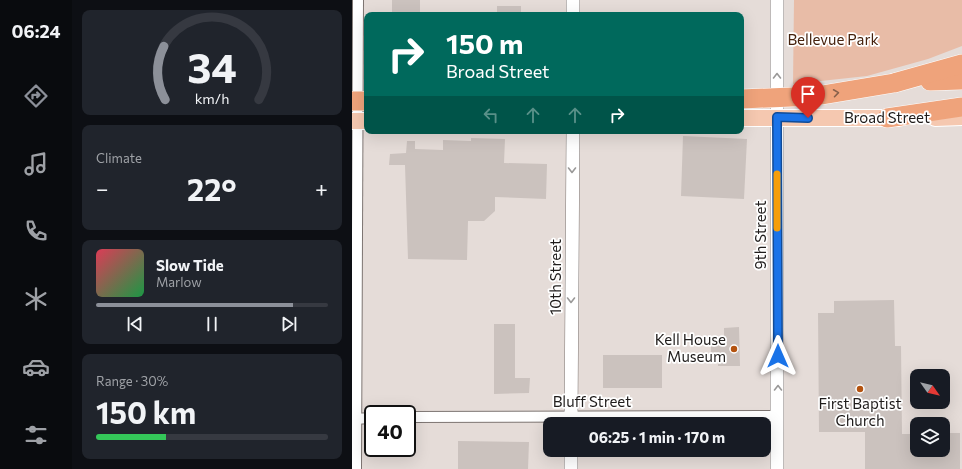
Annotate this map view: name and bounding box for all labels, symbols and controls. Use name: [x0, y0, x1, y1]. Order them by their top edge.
text: 06:24: [12, 20, 60, 42]
text: 150 m: [446, 26, 523, 60]
icon: right: [380, 28, 432, 80]
park label: Bellevue Park: [787, 30, 879, 48]
text: 34: [187, 41, 237, 92]
text: Broad Street: [446, 60, 549, 82]
one-way arrow: [773, 73, 781, 79]
pin: [791, 77, 825, 118]
icon: directions: [22, 82, 50, 110]
icon: arrive: [797, 83, 819, 105]
text: km/h: [195, 89, 229, 107]
one-way arrow: [833, 89, 839, 98]
icon: left: [480, 104, 502, 126]
icon: ahead: [522, 104, 544, 126]
icon: ahead: [564, 104, 586, 126]
icon: right: [606, 104, 628, 126]
street label: Broad Street: [844, 108, 930, 126]
icon: music: [22, 150, 50, 178]
text: Climate: [96, 150, 142, 166]
one-way arrow: [568, 167, 576, 173]
text: 22°: [187, 170, 237, 207]
text: −: [96, 175, 109, 202]
text: +: [315, 175, 328, 202]
street label: 9th Street: [751, 200, 769, 270]
icon: phone: [22, 217, 50, 245]
street label: 10th Street: [546, 239, 564, 315]
text: Slow Tide: [156, 256, 224, 274]
text: Marlow: [156, 274, 202, 290]
icon: climate: [22, 285, 50, 313]
one-way arrow: [567, 297, 576, 303]
icon: previous: [124, 313, 146, 335]
icon: pause: [201, 313, 223, 335]
icon: next: [278, 313, 300, 335]
place label: Kell House Museum: [655, 330, 726, 365]
position arrow: [757, 335, 799, 377]
marker: Kell House Museum: [729, 344, 739, 354]
icon: car: [22, 353, 50, 381]
north arrow: [910, 369, 950, 409]
map controls: [910, 369, 950, 457]
text: Range · 30%: [96, 373, 168, 389]
marker: First Baptist Church: [855, 384, 865, 394]
one-way arrow: [774, 385, 782, 391]
street label: Bluff Street: [553, 392, 631, 410]
text: 150 km: [96, 393, 196, 430]
place label: First Baptist Church: [818, 394, 902, 429]
speed limit sign: 40: [364, 405, 416, 457]
button: layers: [910, 417, 950, 457]
icon: filters: [22, 421, 50, 449]
text: 06:25 · 1 min · 170 m: [589, 428, 725, 446]

